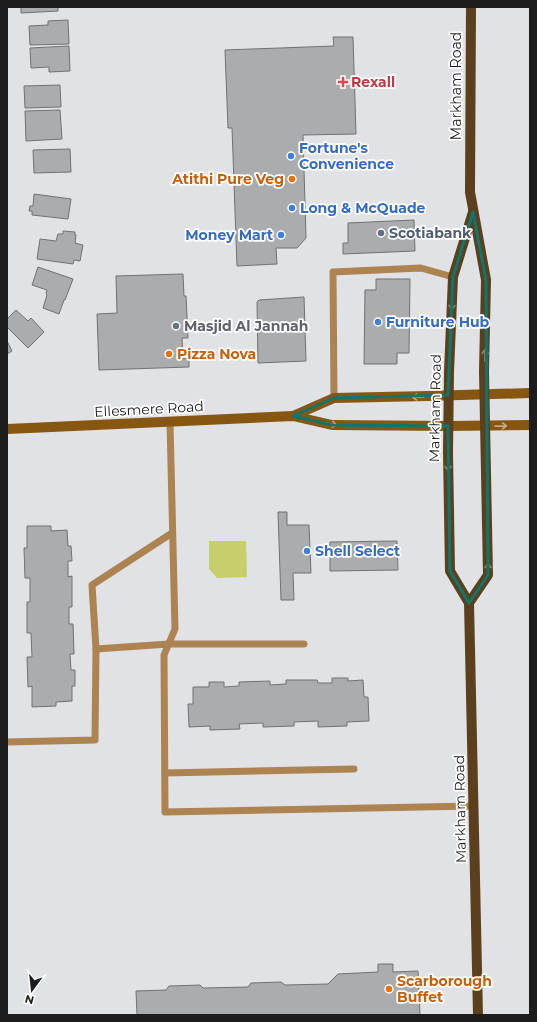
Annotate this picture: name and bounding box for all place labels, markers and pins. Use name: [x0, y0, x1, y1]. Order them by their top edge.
place label: Rexall: [351, 73, 395, 91]
marker: Rexall: [338, 77, 348, 87]
place label: Fortune's Convenience: [299, 139, 394, 173]
marker: Fortune's Convenience: [286, 151, 296, 161]
place label: Atithi Pure Veg: [171, 170, 284, 188]
marker: Atithi Pure Veg: [287, 174, 297, 184]
place label: Long & McQuade: [300, 199, 426, 217]
marker: Long & McQuade: [287, 203, 297, 213]
place label: Scotiabank: [389, 224, 472, 242]
place label: Money Mart: [185, 226, 273, 244]
marker: Scotiabank: [376, 228, 386, 238]
marker: Money Mart: [276, 230, 286, 240]
place label: Furniture Hub: [386, 313, 490, 331]
place label: Masjid Al Jannah: [184, 317, 308, 335]
marker: Furniture Hub: [373, 317, 383, 327]
marker: Masjid Al Jannah: [171, 321, 181, 331]
place label: Pizza Nova: [177, 345, 256, 363]
marker: Pizza Nova: [164, 349, 174, 359]
place label: Shell Select: [315, 542, 400, 560]
marker: Shell Select: [302, 546, 312, 556]
place label: Scarborough Buffet: [397, 972, 492, 1006]
marker: Scarborough Buffet: [384, 984, 394, 994]

